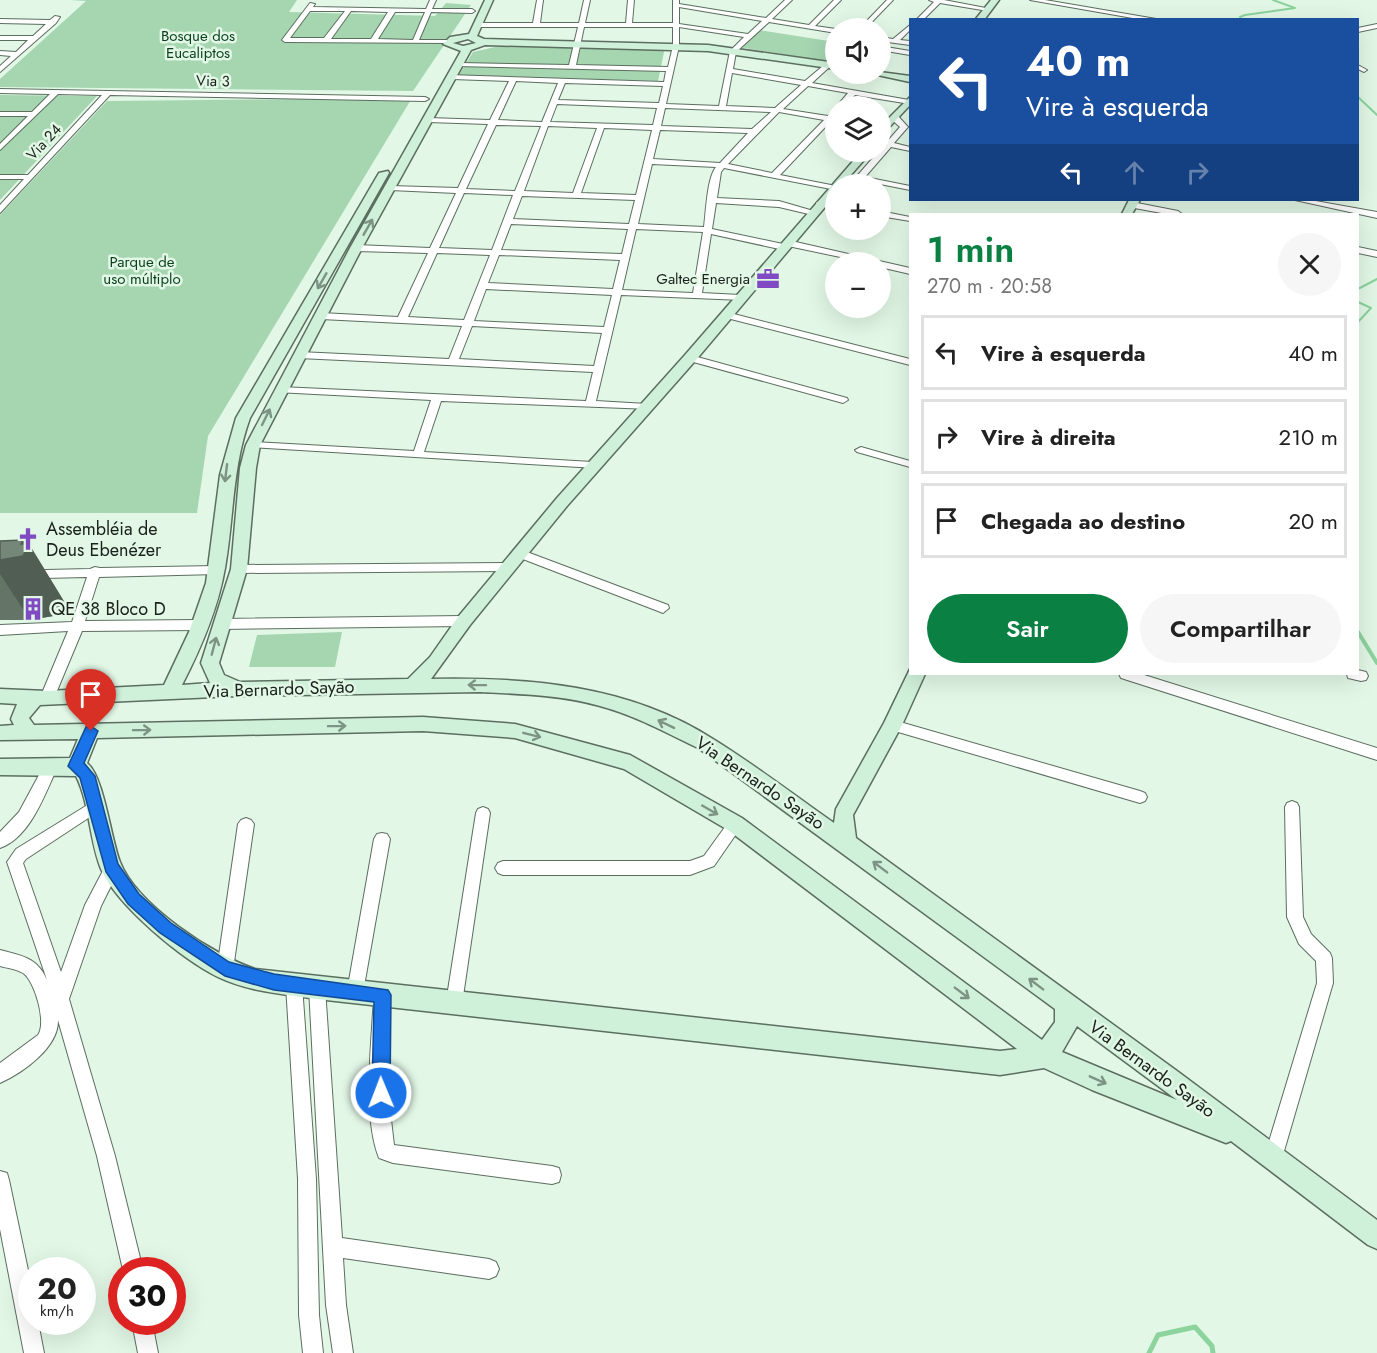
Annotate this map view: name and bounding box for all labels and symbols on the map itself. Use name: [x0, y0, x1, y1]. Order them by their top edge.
park label: Bosque dos Eucaliptos: [161, 25, 235, 64]
street label: Via 3: [196, 70, 230, 92]
street label: Via 24: [21, 119, 67, 165]
one-way arrow: [362, 219, 374, 236]
park label: Parque de uso múltiplo: [103, 251, 181, 290]
office icon: Galtec Energia: [755, 266, 781, 292]
place label: Galtec Energia: [656, 268, 750, 290]
one-way arrow: [315, 272, 327, 289]
one-way arrow: [260, 409, 272, 427]
one-way arrow: [220, 463, 231, 483]
place label: Assembléia de Deus Ebenézer: [46, 516, 162, 563]
church icon: Assembléia de Deus Ebenézer: [15, 526, 41, 552]
building icon: QE 38 Bloco D: [20, 596, 46, 622]
place label: QE 38 Bloco D: [51, 596, 166, 622]
one-way arrow: [208, 637, 220, 656]
pin: [65, 669, 116, 731]
street label: Via Bernardo Sayão: [203, 673, 355, 705]
one-way arrow: [467, 679, 487, 691]
one-way arrow: [657, 718, 675, 729]
one-way arrow: [327, 720, 347, 732]
one-way arrow: [132, 724, 152, 736]
one-way arrow: [522, 730, 541, 742]
street label: Via Bernardo Sayão: [690, 730, 830, 836]
one-way arrow: [701, 804, 718, 816]
one-way arrow: [872, 861, 888, 874]
one-way arrow: [1029, 977, 1045, 990]
one-way arrow: [953, 987, 969, 999]
street label: Via Bernardo Sayão: [1083, 1014, 1221, 1124]
position arrow: [349, 1061, 413, 1125]
one-way arrow: [1088, 1075, 1106, 1086]
speed limit sign: 30: [108, 1257, 186, 1335]

